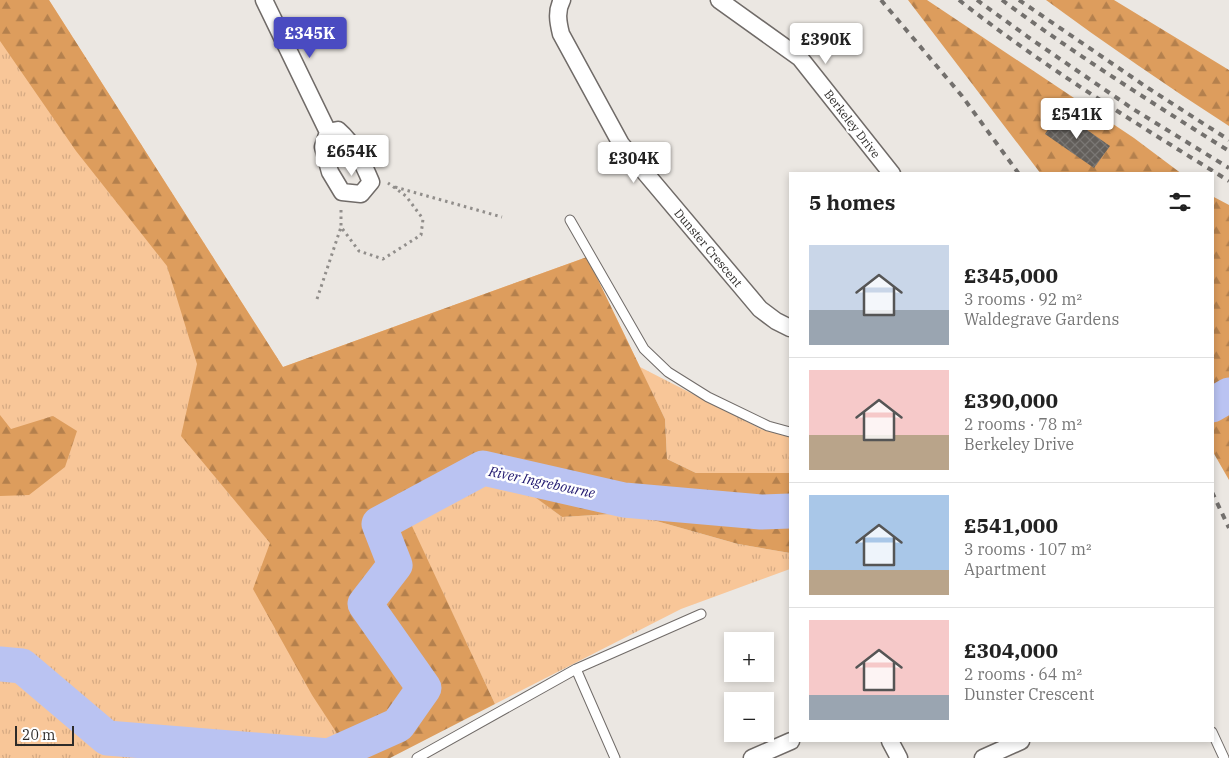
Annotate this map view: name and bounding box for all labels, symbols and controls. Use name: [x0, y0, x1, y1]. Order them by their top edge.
pin: £345K: [275, 17, 345, 59]
pin: £390K: [791, 22, 861, 65]
text: £345K: [285, 23, 335, 43]
text: £390K: [801, 29, 851, 49]
street label: Berkeley Drive: [821, 87, 884, 161]
pin: £541K: [1042, 98, 1112, 140]
text: £541K: [1052, 104, 1102, 124]
pin: £654K: [317, 134, 387, 177]
text: £654K: [327, 141, 377, 161]
pin: £304K: [599, 142, 669, 184]
text: £304K: [609, 148, 659, 168]
text: 5 homes: [809, 188, 895, 216]
icon: filters: [1166, 188, 1194, 216]
street label: Dunster Crescent: [671, 205, 746, 290]
text: £345,000: [964, 261, 1058, 289]
icon: home: [849, 265, 909, 325]
text: 3 rooms · 92 m²: [964, 289, 1082, 309]
text: Waldegrave Gardens: [964, 309, 1119, 329]
text: £390,000: [964, 386, 1058, 414]
icon: home: [849, 390, 909, 450]
text: 2 rooms · 78 m²: [964, 414, 1082, 434]
text: Berkeley Drive: [964, 434, 1074, 454]
water label: River Ingrebourne: [486, 462, 597, 502]
text: £541,000: [964, 511, 1058, 539]
icon: home: [849, 515, 909, 575]
text: 3 rooms · 107 m²: [964, 539, 1092, 559]
text: Apartment: [964, 559, 1046, 579]
map controls: [724, 632, 774, 742]
button: +: [724, 632, 774, 682]
text: £304,000: [964, 636, 1058, 664]
icon: home: [849, 640, 909, 700]
text: 2 rooms · 64 m²: [964, 664, 1082, 684]
text: Dunster Crescent: [964, 684, 1094, 704]
button: −: [724, 692, 774, 742]
scale bar: [15, 723, 74, 746]
text: 20 m: [22, 726, 55, 744]

